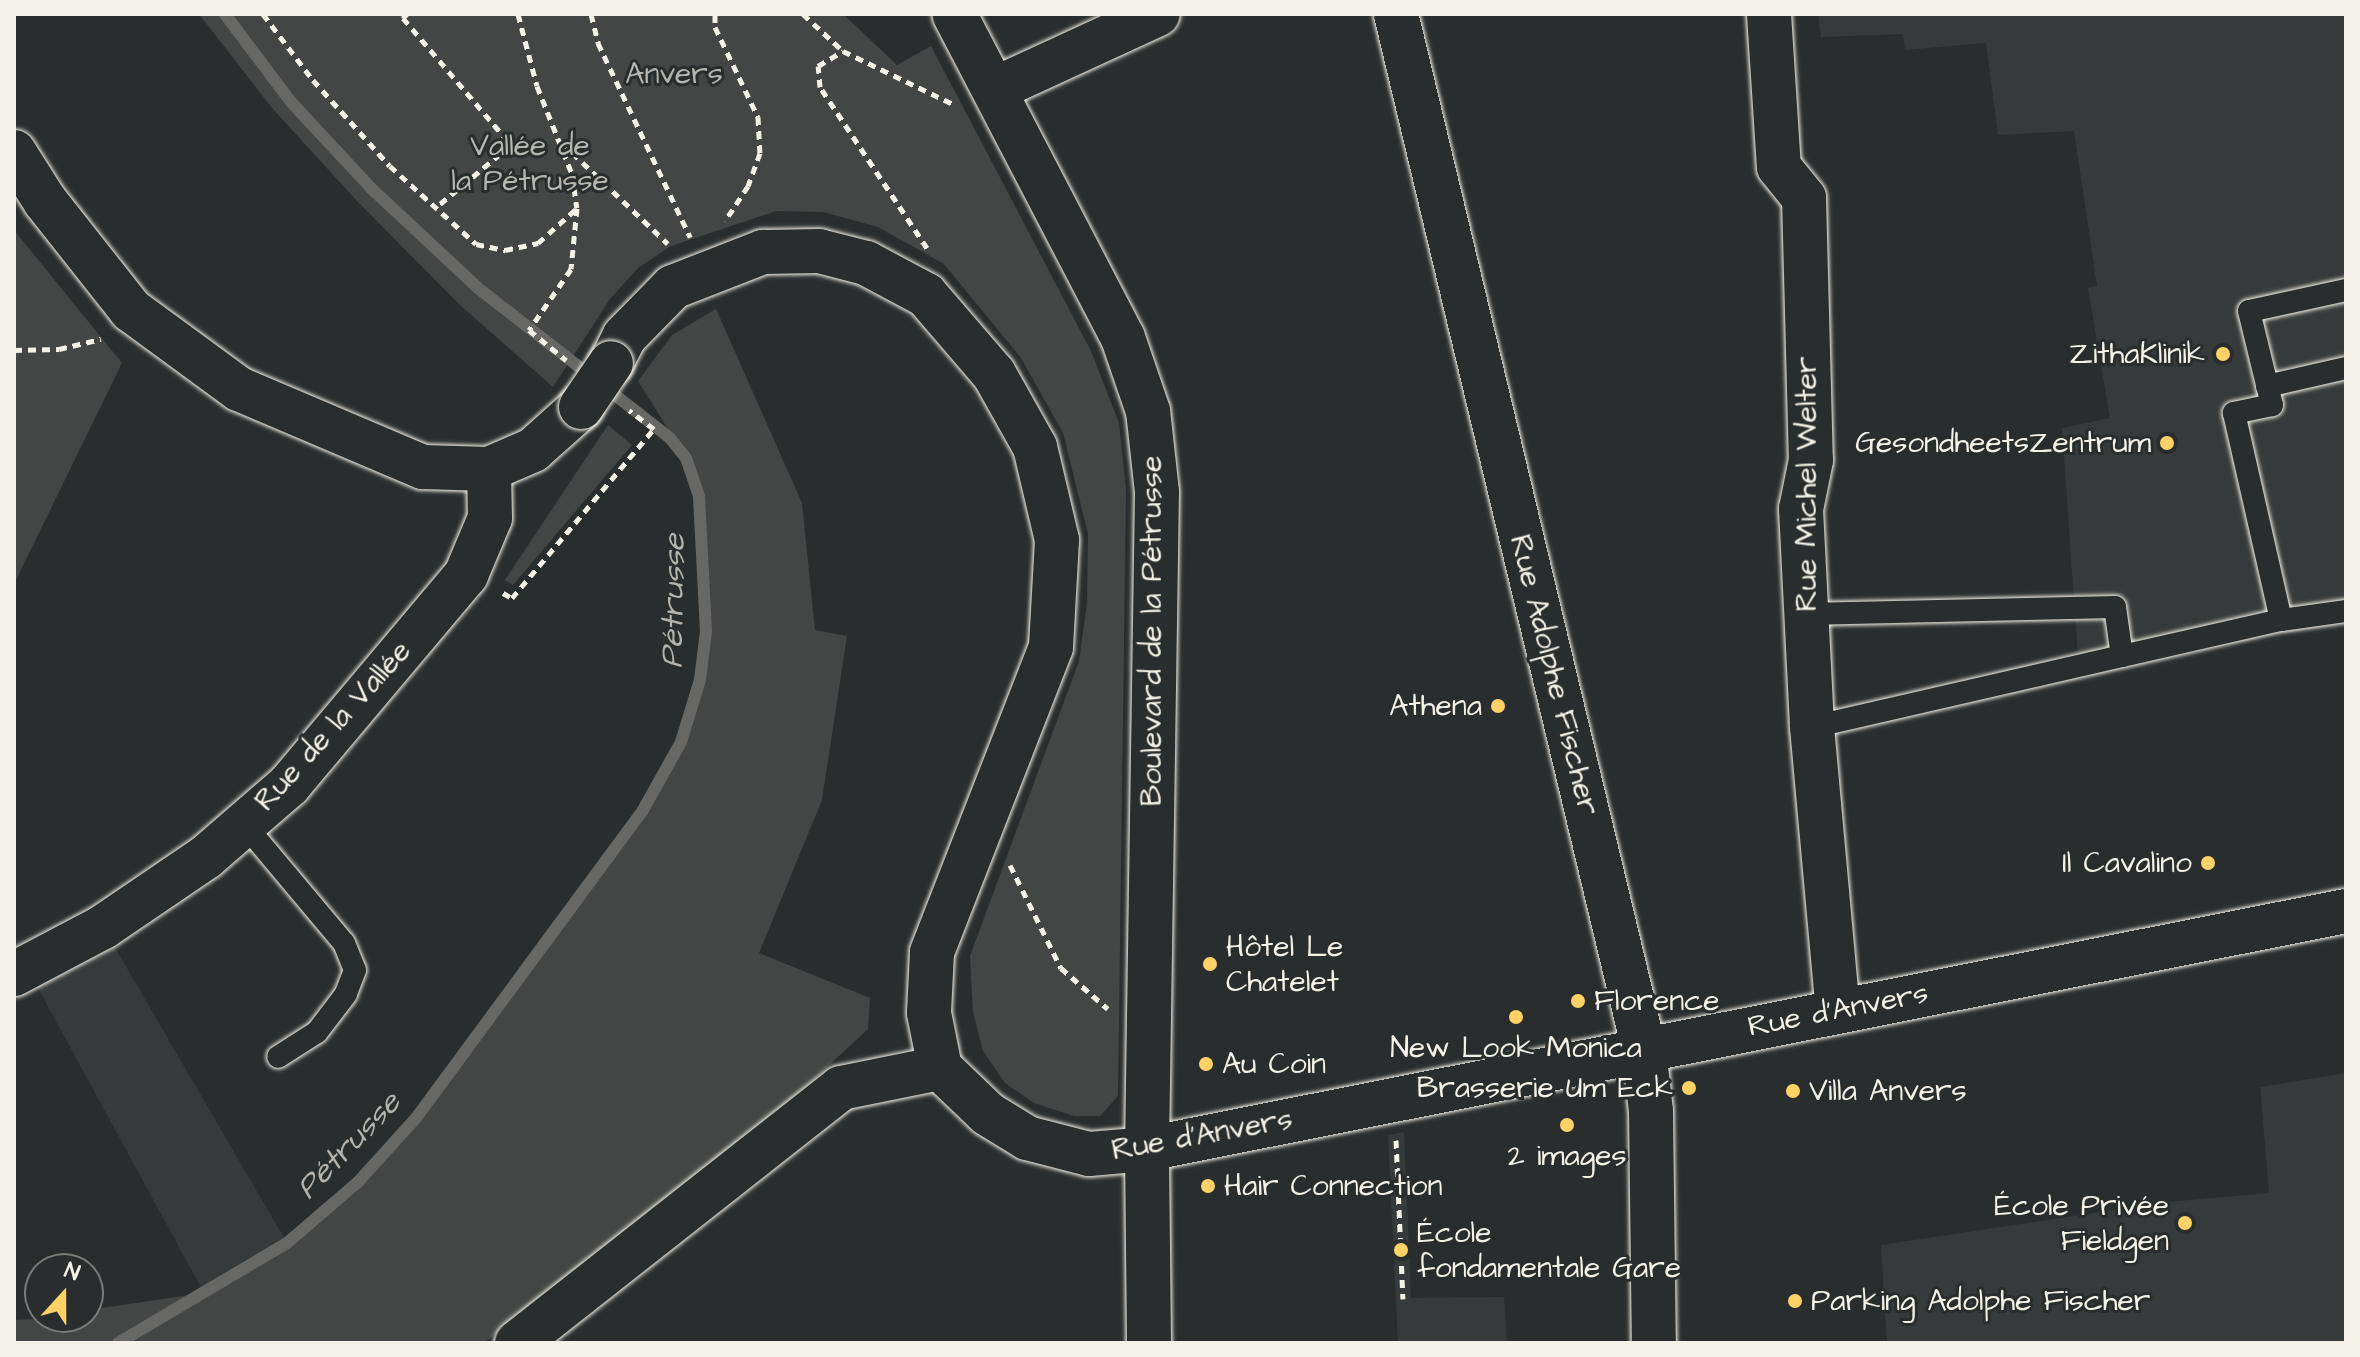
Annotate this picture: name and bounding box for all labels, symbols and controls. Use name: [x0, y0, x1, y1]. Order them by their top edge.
park label: Anvers: [625, 56, 723, 92]
park label: Vallée de la Pétrusse: [451, 128, 609, 198]
place label: ZithaKlinik: [2069, 336, 2205, 372]
marker: ZithaKlinik: [2212, 343, 2234, 365]
street label: Rue Michel Welter: [1789, 356, 1825, 612]
place label: GesondheetsZentrum: [1855, 425, 2151, 461]
marker: GesondheetsZentrum: [2158, 434, 2176, 452]
street label: Boulevard de la Pétrusse: [1134, 456, 1170, 806]
street label: Rue Adolphe Fischer: [1502, 531, 1606, 819]
water label: Pétrusse: [654, 534, 694, 668]
street label: Rue de la Vallée: [247, 634, 419, 818]
place label: Athena: [1389, 688, 1482, 724]
marker: Athena: [1489, 697, 1507, 715]
place label: Il Cavalino: [2062, 845, 2192, 881]
marker: Il Cavalino: [2199, 854, 2217, 872]
place label: Hôtel Le Chatelet: [1226, 929, 1343, 1000]
marker: Hôtel Le Chatelet: [1201, 955, 1219, 973]
street label: Rue d'Anvers: [1745, 975, 1931, 1045]
place label: Florence: [1594, 983, 1719, 1019]
marker: Florence: [1569, 992, 1587, 1010]
marker: New Look Monica: [1507, 1008, 1525, 1026]
place label: New Look Monica: [1390, 1030, 1642, 1066]
place label: Au Coin: [1222, 1046, 1326, 1082]
marker: Au Coin: [1197, 1055, 1215, 1073]
place label: Brasserie Um Eck: [1417, 1070, 1673, 1106]
place label: Villa Anvers: [1809, 1073, 1967, 1109]
marker: Brasserie Um Eck: [1680, 1079, 1698, 1097]
marker: Villa Anvers: [1784, 1082, 1802, 1100]
water label: Pétrusse: [289, 1084, 409, 1208]
street label: Rue d'Anvers: [1109, 1101, 1295, 1169]
marker: 2 images: [1558, 1116, 1576, 1134]
place label: 2 images: [1507, 1138, 1627, 1174]
place label: Hair Connection: [1224, 1168, 1442, 1204]
marker: Hair Connection: [1199, 1177, 1217, 1195]
place label: École Privée Fieldgen: [1994, 1188, 2169, 1258]
marker: École Privée Fieldgen: [2176, 1214, 2194, 1232]
place label: École fondamentale Gare: [1417, 1215, 1681, 1286]
marker: École fondamentale Gare: [1392, 1241, 1410, 1259]
north arrow: [24, 1253, 104, 1333]
text: N: [60, 1255, 84, 1289]
place label: Parking Adolphe Fischer: [1811, 1283, 2150, 1319]
marker: Parking Adolphe Fischer: [1786, 1292, 1804, 1310]

